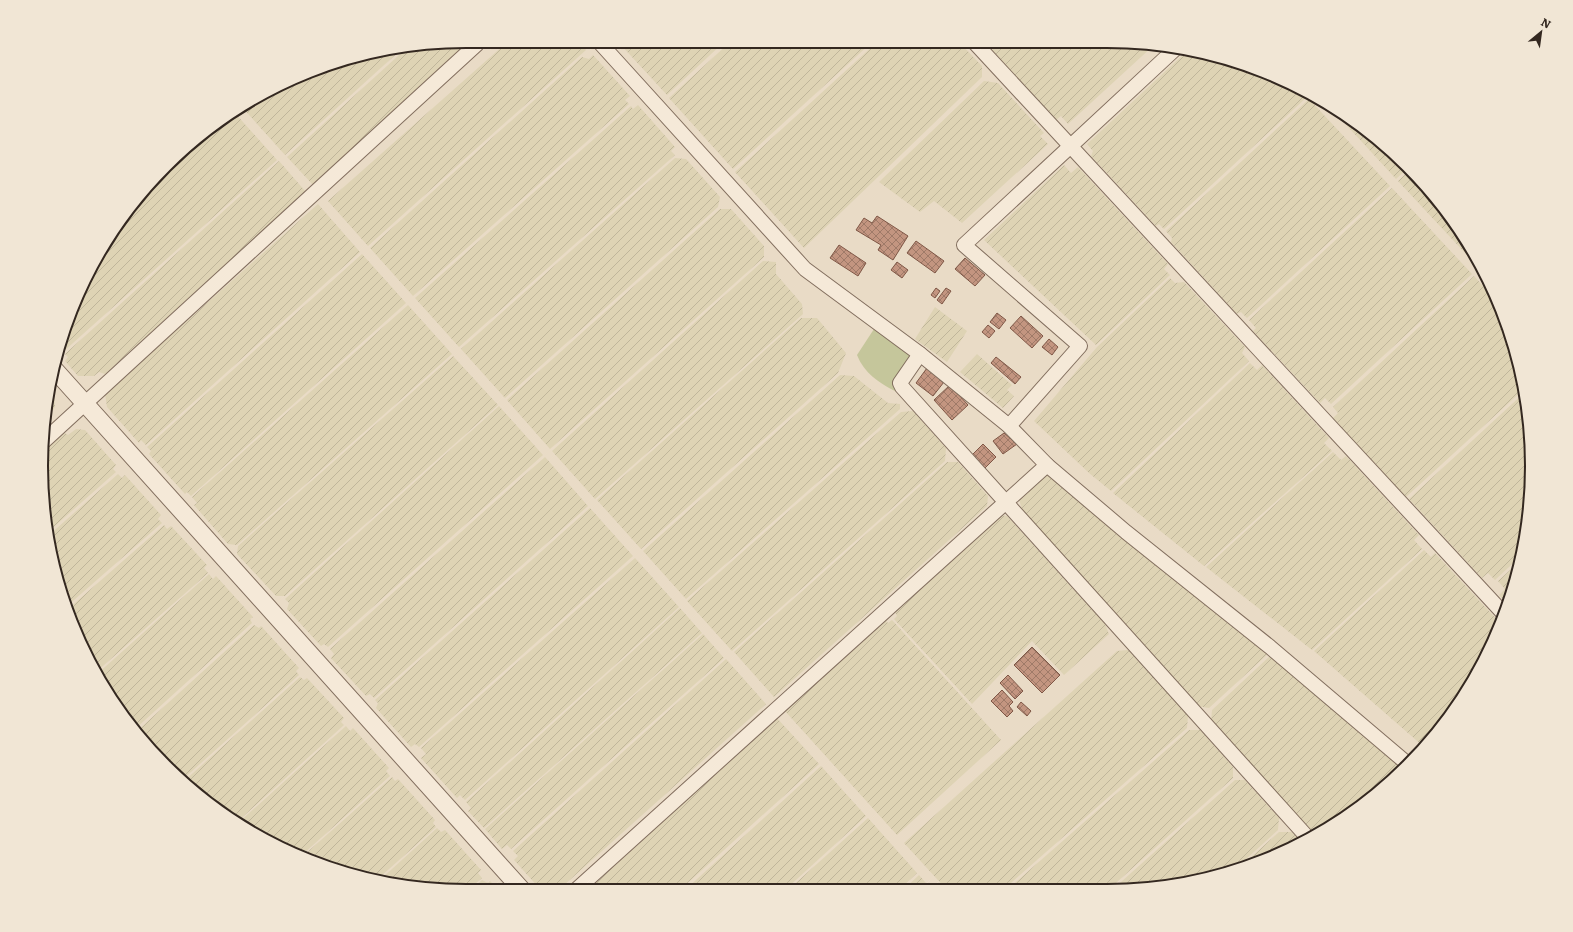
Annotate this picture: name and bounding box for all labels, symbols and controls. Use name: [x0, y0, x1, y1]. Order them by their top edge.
north arrow: [1521, 12, 1561, 52]
text: N: [1538, 13, 1554, 32]

